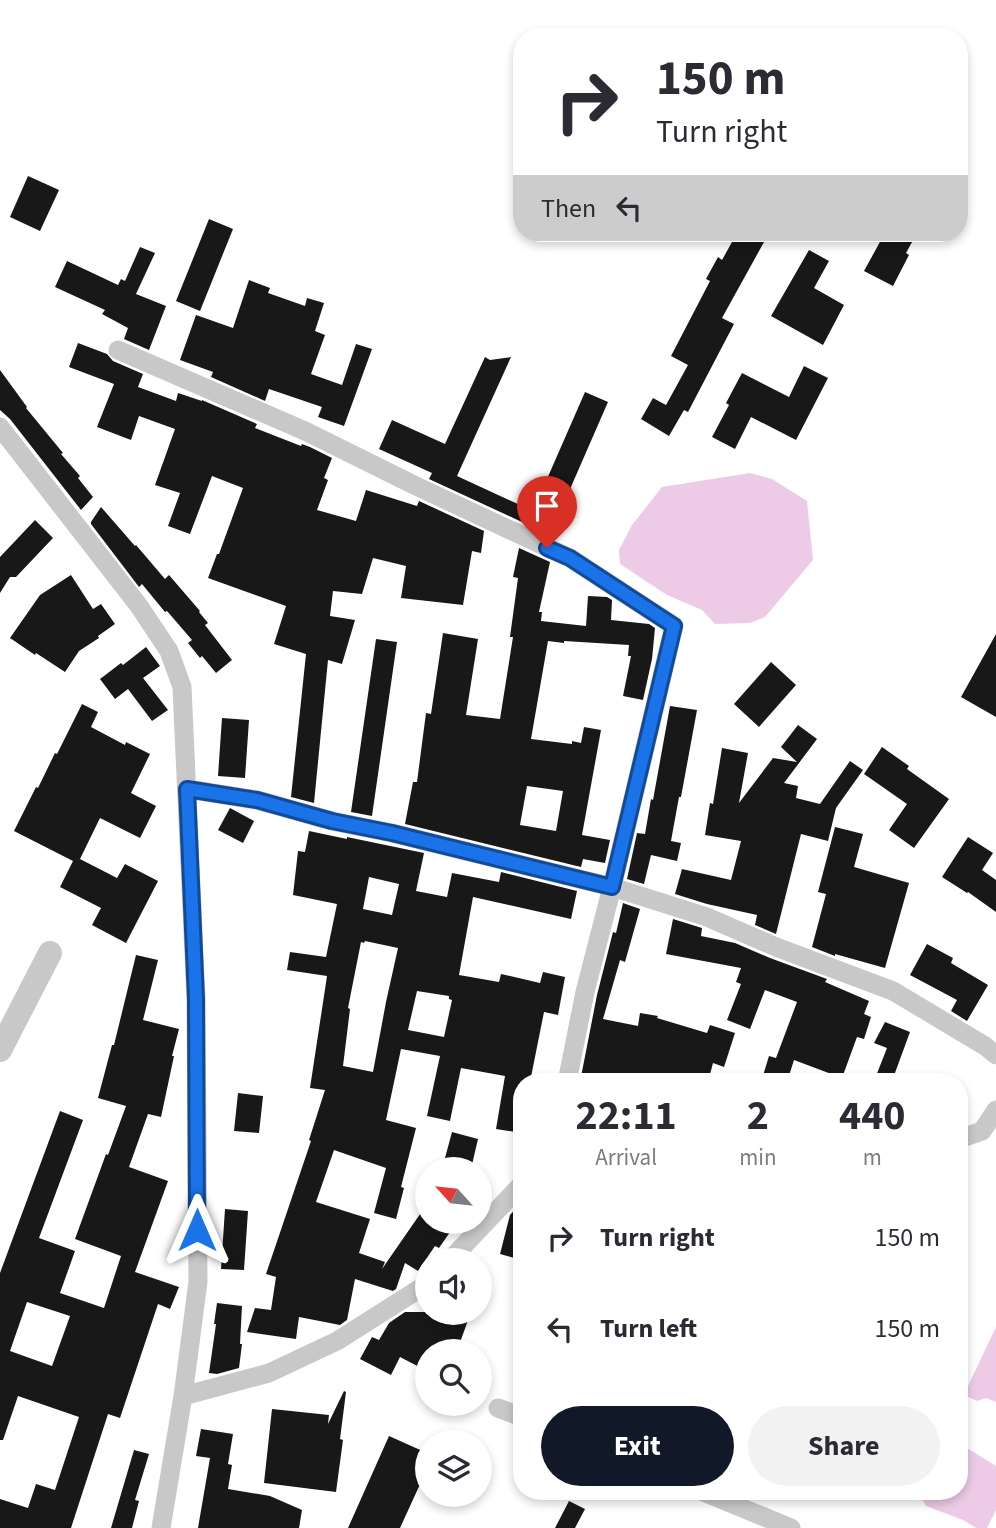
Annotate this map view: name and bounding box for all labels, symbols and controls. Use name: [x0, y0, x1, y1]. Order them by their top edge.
text: 150 m: [656, 44, 785, 114]
icon: right: [541, 56, 632, 147]
text: Turn right: [656, 109, 787, 155]
icon: left: [610, 189, 648, 227]
text: Then: [541, 190, 596, 227]
pin: [517, 476, 577, 548]
icon: arrive: [528, 487, 566, 525]
text: 22:11: [575, 1086, 677, 1146]
text: 2: [747, 1086, 769, 1146]
text: 440: [839, 1086, 906, 1146]
text: Arrival: [595, 1141, 657, 1174]
text: min: [739, 1141, 777, 1174]
text: m: [863, 1141, 882, 1174]
north arrow: [415, 1157, 492, 1234]
map controls: [415, 1157, 492, 1507]
position arrow: [160, 1193, 234, 1267]
icon: right: [541, 1219, 579, 1257]
text: Turn right: [600, 1219, 715, 1256]
text: 150 m: [874, 1219, 940, 1256]
button: sound: [415, 1248, 492, 1325]
icon: left: [541, 1310, 579, 1348]
text: Turn left: [600, 1310, 697, 1347]
text: 150 m: [874, 1310, 940, 1347]
button: search: [415, 1339, 492, 1416]
button: Exit: [541, 1406, 734, 1486]
button: Share: [748, 1406, 940, 1486]
button: layers: [415, 1430, 492, 1507]

